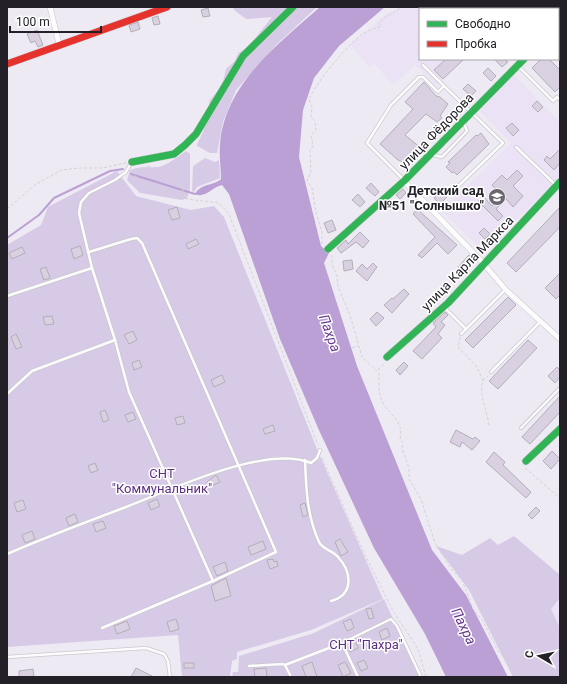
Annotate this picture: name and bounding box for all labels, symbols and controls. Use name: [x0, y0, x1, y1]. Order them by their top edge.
scale bar: [10, 8, 101, 34]
legend: [419, 8, 559, 60]
text: 100 m: [16, 15, 50, 29]
text: Свободно: [455, 17, 511, 31]
text: Пробка: [455, 37, 497, 51]
street label: улица Фёдорова: [396, 90, 477, 173]
place label: Детский сад №51 "Солнышко": [379, 183, 484, 213]
school or university icon: Детский сад №51 "Солнышко": [487, 187, 507, 207]
street label: улица Карла Маркса: [418, 213, 516, 314]
water label: Пахра: [316, 312, 344, 354]
park label: СНТ "Коммунальник": [112, 466, 212, 496]
water label: Пахра: [448, 605, 480, 647]
north arrow: [519, 636, 559, 676]
park label: СНТ "Пахра": [329, 637, 403, 652]
text: С: [523, 650, 537, 659]

